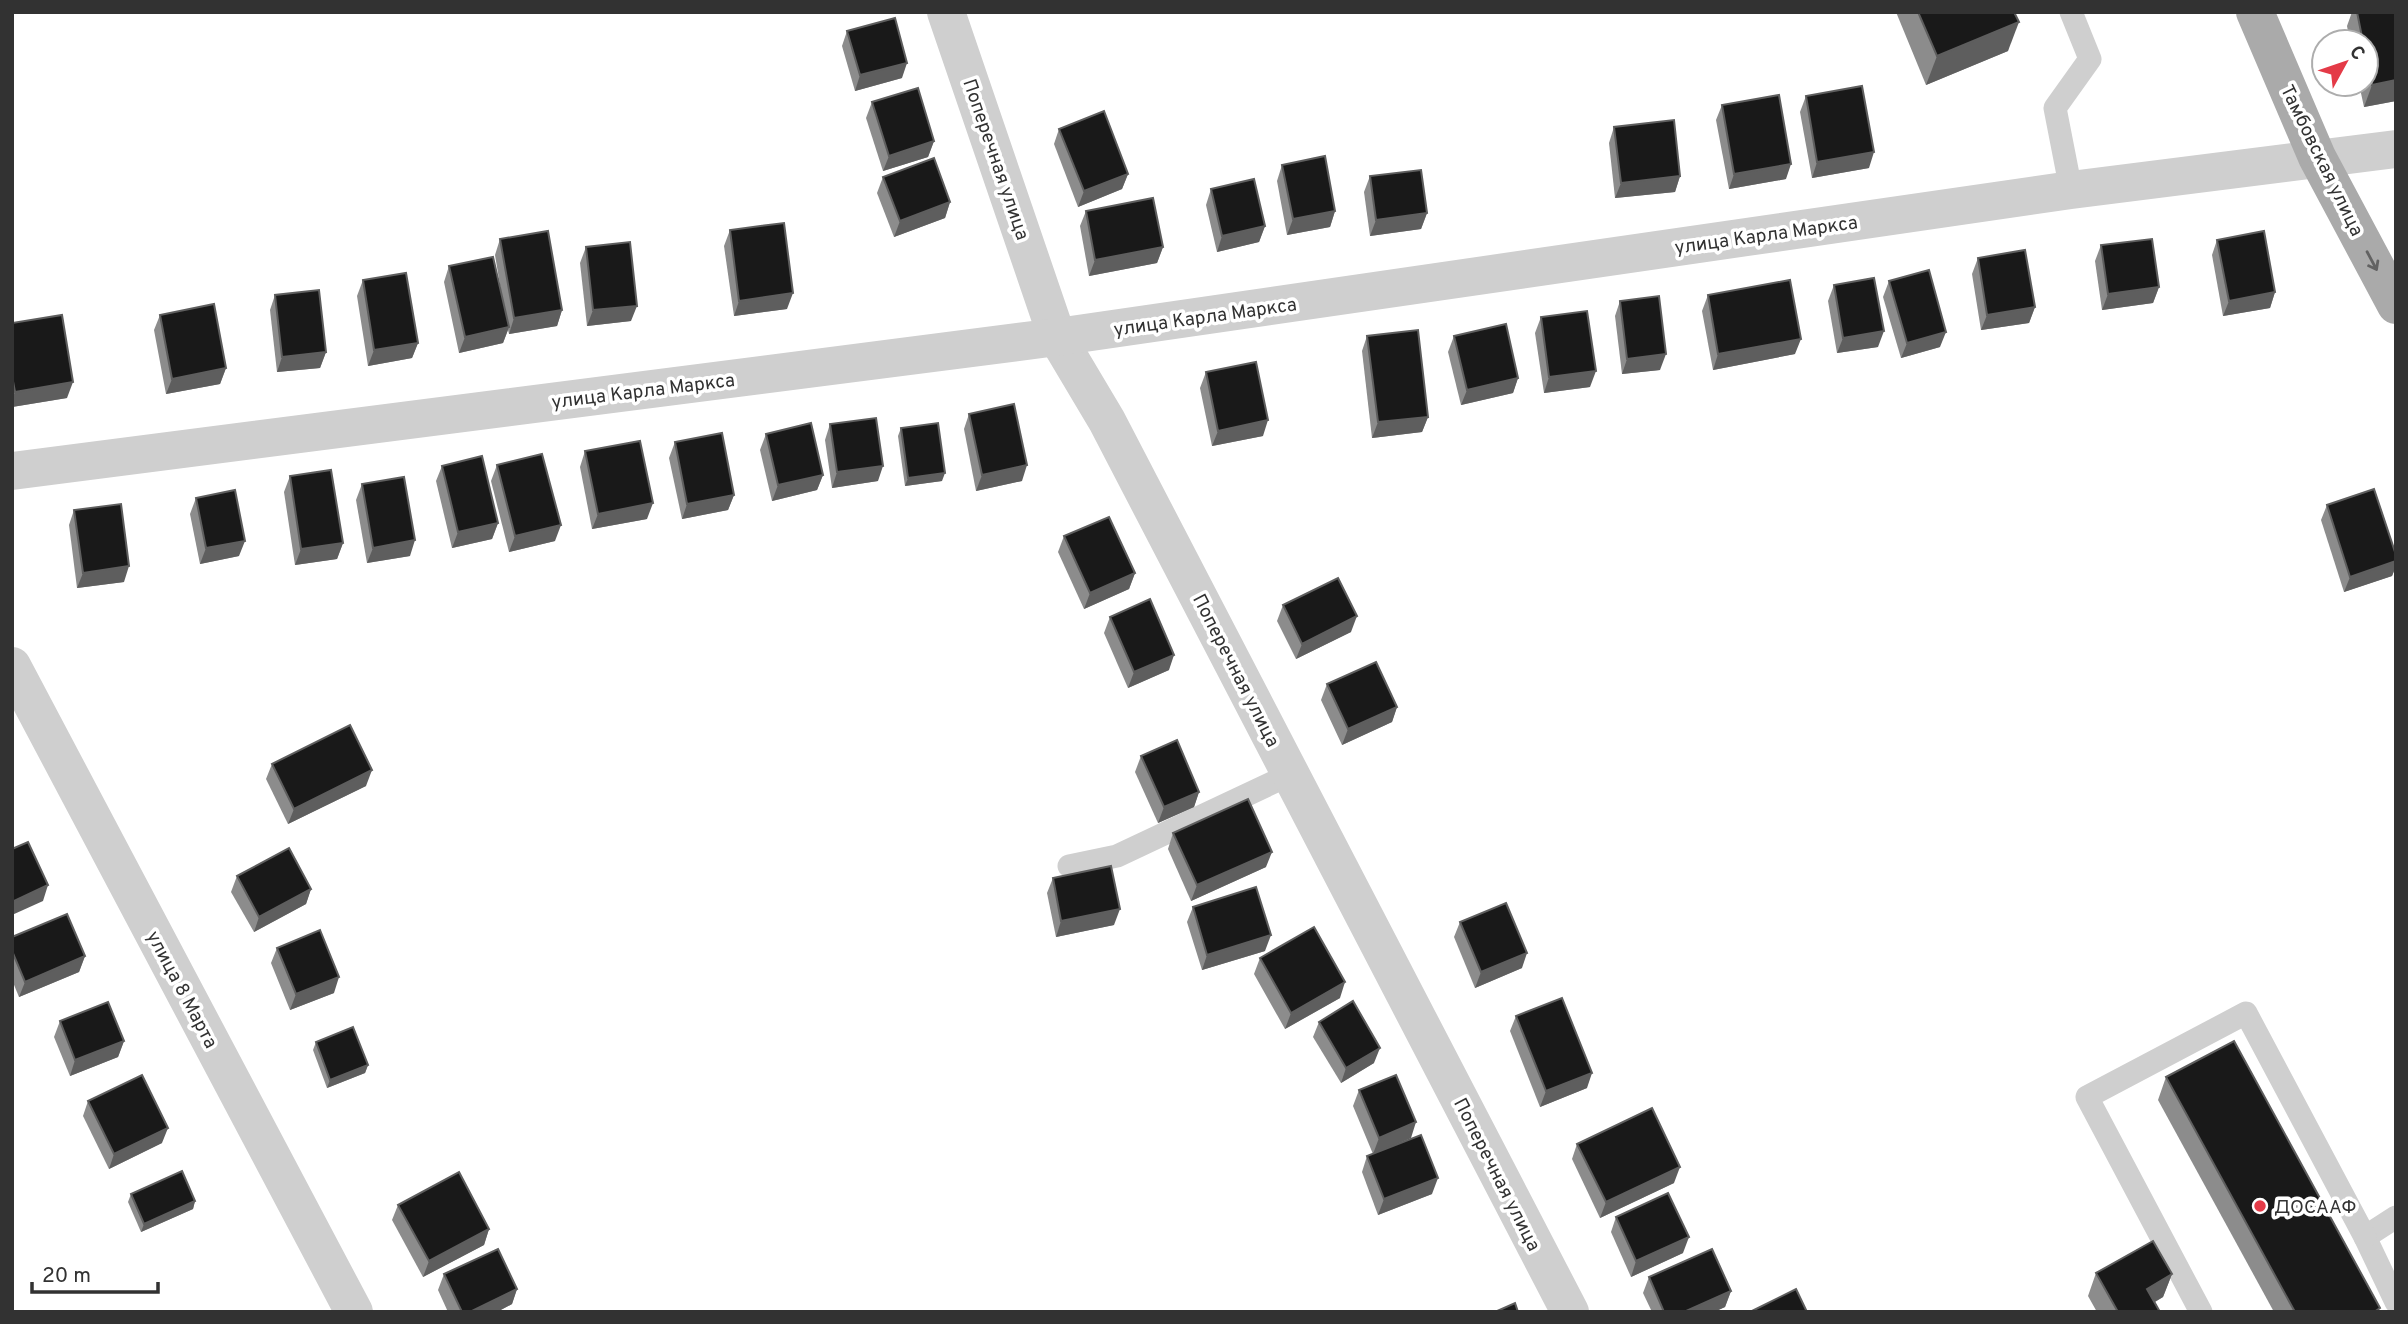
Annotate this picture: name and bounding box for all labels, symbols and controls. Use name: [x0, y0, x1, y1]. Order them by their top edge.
north arrow: [2310, 28, 2380, 98]
text: С: [2343, 41, 2370, 66]
street label: Поперечная улица: [956, 76, 1034, 243]
street label: Тамбовская улица: [2274, 81, 2368, 241]
street label: улица Карла Маркса: [1673, 211, 1859, 261]
one-way arrow: [2366, 250, 2379, 271]
street label: улица Карла Маркса: [1112, 293, 1298, 343]
street label: улица Карла Маркса: [550, 369, 736, 415]
street label: Поперечная улица: [1186, 590, 1284, 752]
street label: улица 8 Марта: [140, 927, 222, 1053]
street label: Поперечная улица: [1447, 1094, 1545, 1256]
place label: ДОСААФ: [2274, 1196, 2356, 1220]
marker: ДОСААФ: [2252, 1198, 2268, 1214]
scale bar: [32, 1250, 158, 1294]
text: 20 m: [42, 1263, 91, 1290]

